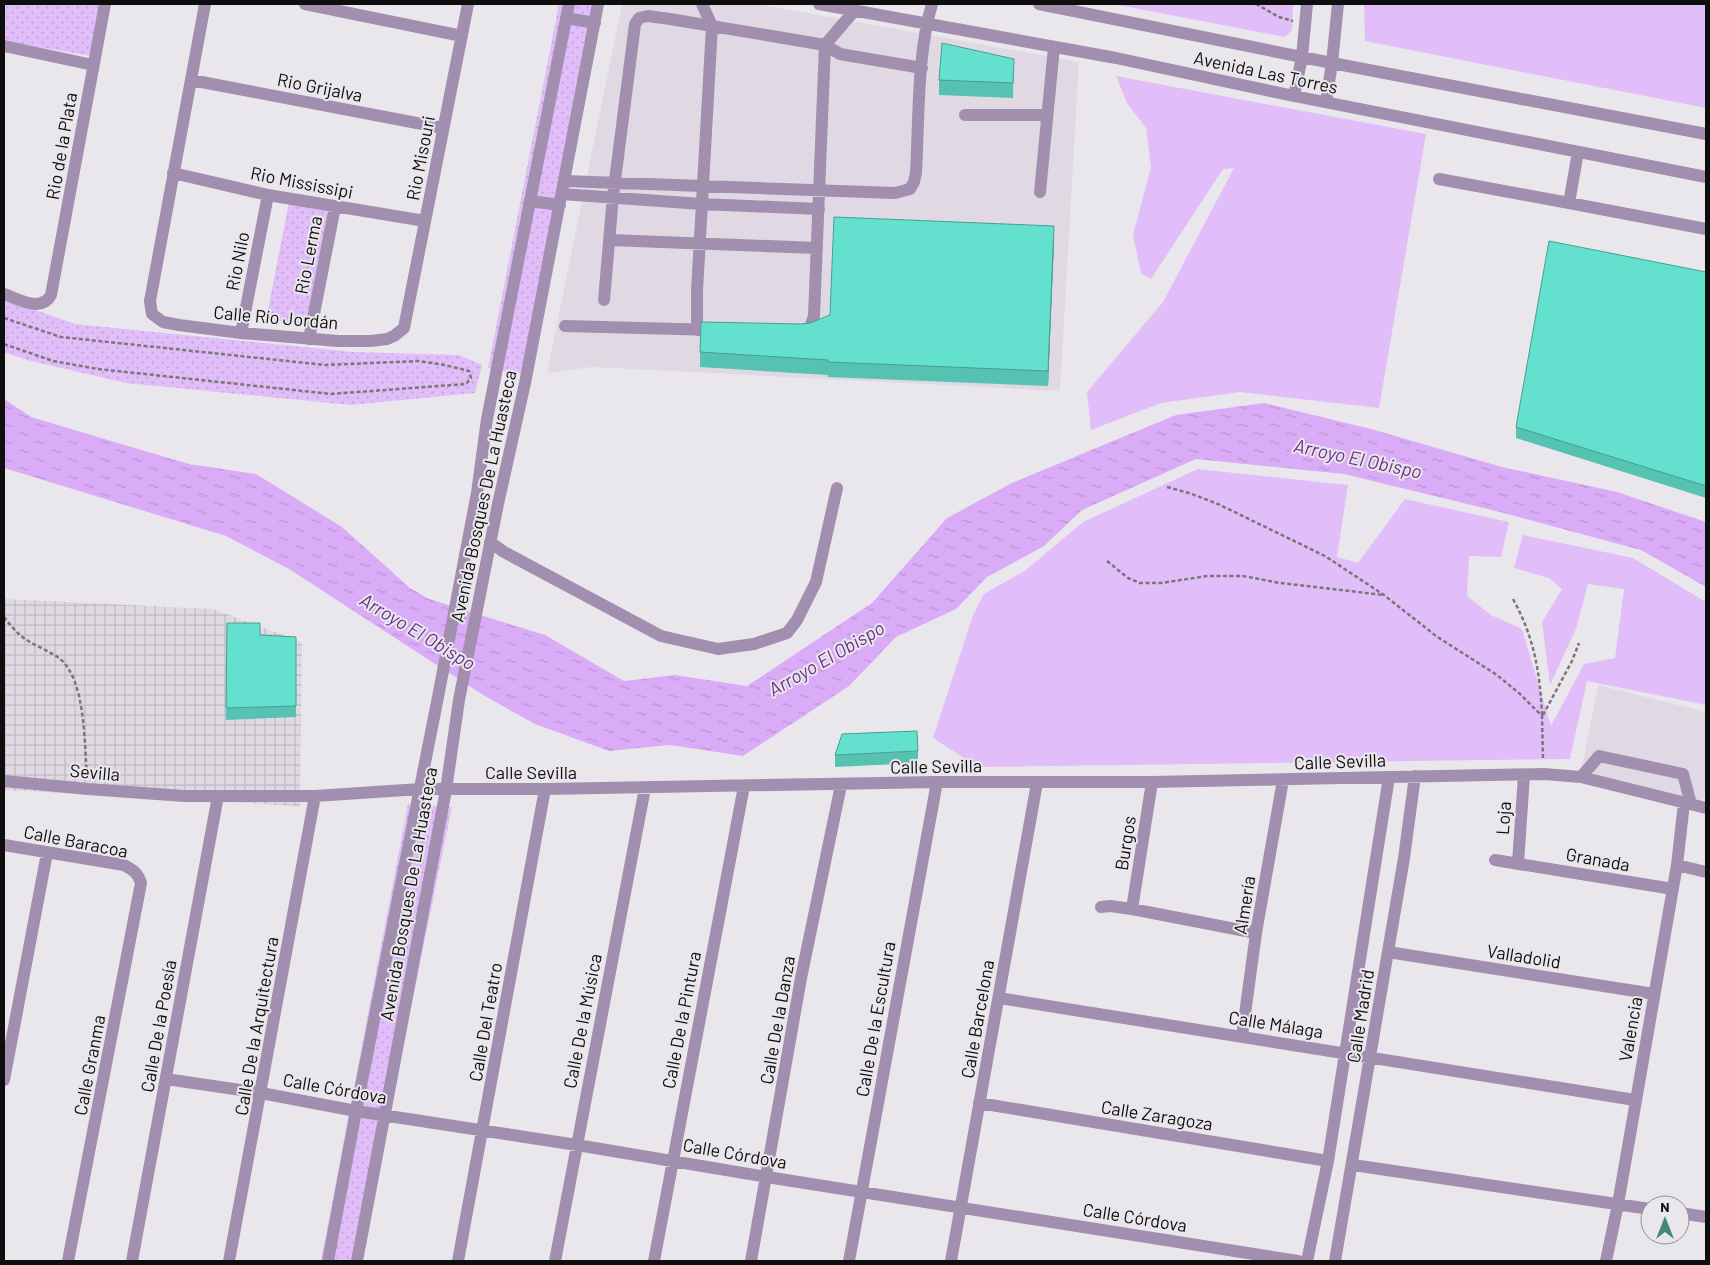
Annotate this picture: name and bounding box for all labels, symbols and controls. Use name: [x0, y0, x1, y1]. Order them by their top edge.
street label: Avenida Las Torres: [1192, 46, 1340, 98]
street label: Rio Grijalva: [275, 68, 365, 106]
street label: Rio de la Plata: [41, 91, 81, 201]
street label: Rio Misouri: [401, 114, 439, 202]
street label: Rio Mississipi: [249, 161, 355, 203]
street label: Rio Lerma: [290, 214, 326, 296]
street label: Rio Nilo: [221, 230, 253, 292]
street label: Calle Río Jordán: [213, 301, 339, 333]
street label: Avenida Bosques De La Huasteca: [445, 368, 521, 624]
water label: Arroyo El Obispo: [1292, 433, 1424, 483]
water label: Arroyo El Obispo: [356, 588, 480, 674]
water label: Arroyo El Obispo: [764, 615, 888, 701]
street label: Calle Sevilla: [1294, 748, 1386, 774]
street label: Calle Sevilla: [890, 754, 982, 778]
street label: Sevilla: [69, 759, 121, 785]
street label: Calle Sevilla: [485, 761, 577, 783]
street label: Avenida Bosques De La Huasteca: [375, 765, 441, 1023]
street label: Loja: [1491, 800, 1515, 836]
street label: Burgos: [1110, 814, 1140, 872]
street label: Calle Baracoa: [22, 820, 130, 862]
street label: Granada: [1564, 843, 1632, 875]
street label: Almería: [1229, 874, 1259, 936]
street label: Calle De la Arquitectura: [229, 935, 283, 1117]
street label: Valladolid: [1485, 939, 1563, 973]
street label: Calle De la Escultura: [851, 940, 899, 1098]
street label: Calle De la Pintura: [657, 949, 705, 1091]
street label: Calle De la Música: [558, 952, 606, 1090]
street label: Calle De la Danza: [755, 954, 799, 1086]
street label: Calle De la Poesía: [136, 958, 180, 1094]
street label: Calle Barcelona: [956, 958, 998, 1080]
street label: Calle Del Teatro: [464, 961, 506, 1083]
street label: Calle Madrid: [1342, 968, 1378, 1064]
street label: Valencia: [1613, 995, 1647, 1063]
street label: Calle Málaga: [1227, 1006, 1325, 1042]
street label: Calle Granma: [68, 1013, 110, 1117]
street label: Calle Córdova: [281, 1068, 389, 1108]
street label: Calle Zaragoza: [1100, 1095, 1214, 1135]
street label: Calle Córdova: [681, 1133, 789, 1173]
north arrow: [1640, 1195, 1690, 1245]
street label: Calle Córdova: [1081, 1198, 1189, 1236]
text: N: [1660, 1198, 1670, 1215]

